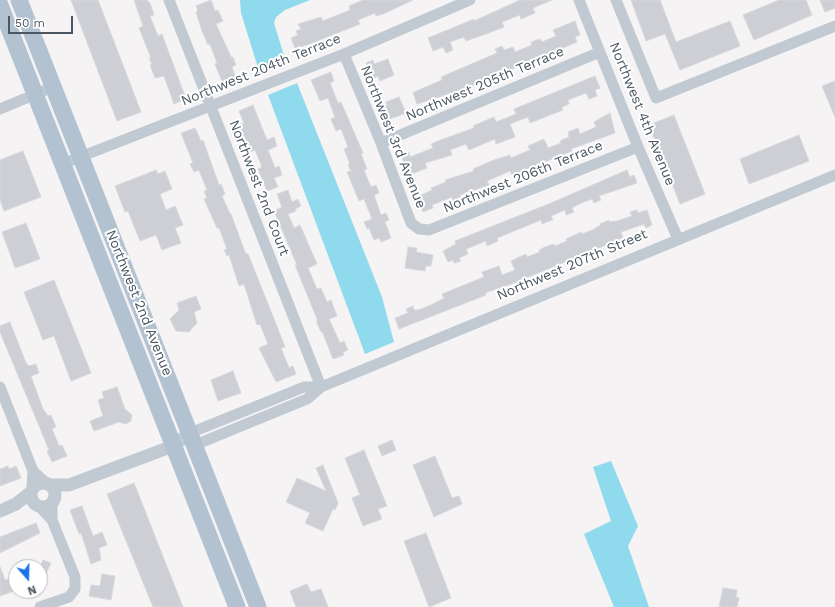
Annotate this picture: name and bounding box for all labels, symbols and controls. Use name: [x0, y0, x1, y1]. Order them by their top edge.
scale bar: [10, 8, 75, 34]
text: 50 m: [15, 16, 45, 30]
street label: Northwest 204th Terrace: [179, 30, 343, 110]
street label: Northwest 4th Avenue: [606, 40, 678, 188]
street label: Northwest 205th Terrace: [403, 43, 567, 125]
street label: Northwest 3rd Avenue: [357, 63, 429, 211]
street label: Northwest 2nd Court: [225, 118, 293, 258]
street label: Northwest 206th Terrace: [441, 137, 605, 217]
street label: Northwest 207th Street: [494, 226, 650, 304]
street label: Northwest 2nd Avenue: [102, 228, 176, 378]
north arrow: [8, 559, 48, 599]
text: N: [26, 582, 38, 597]

